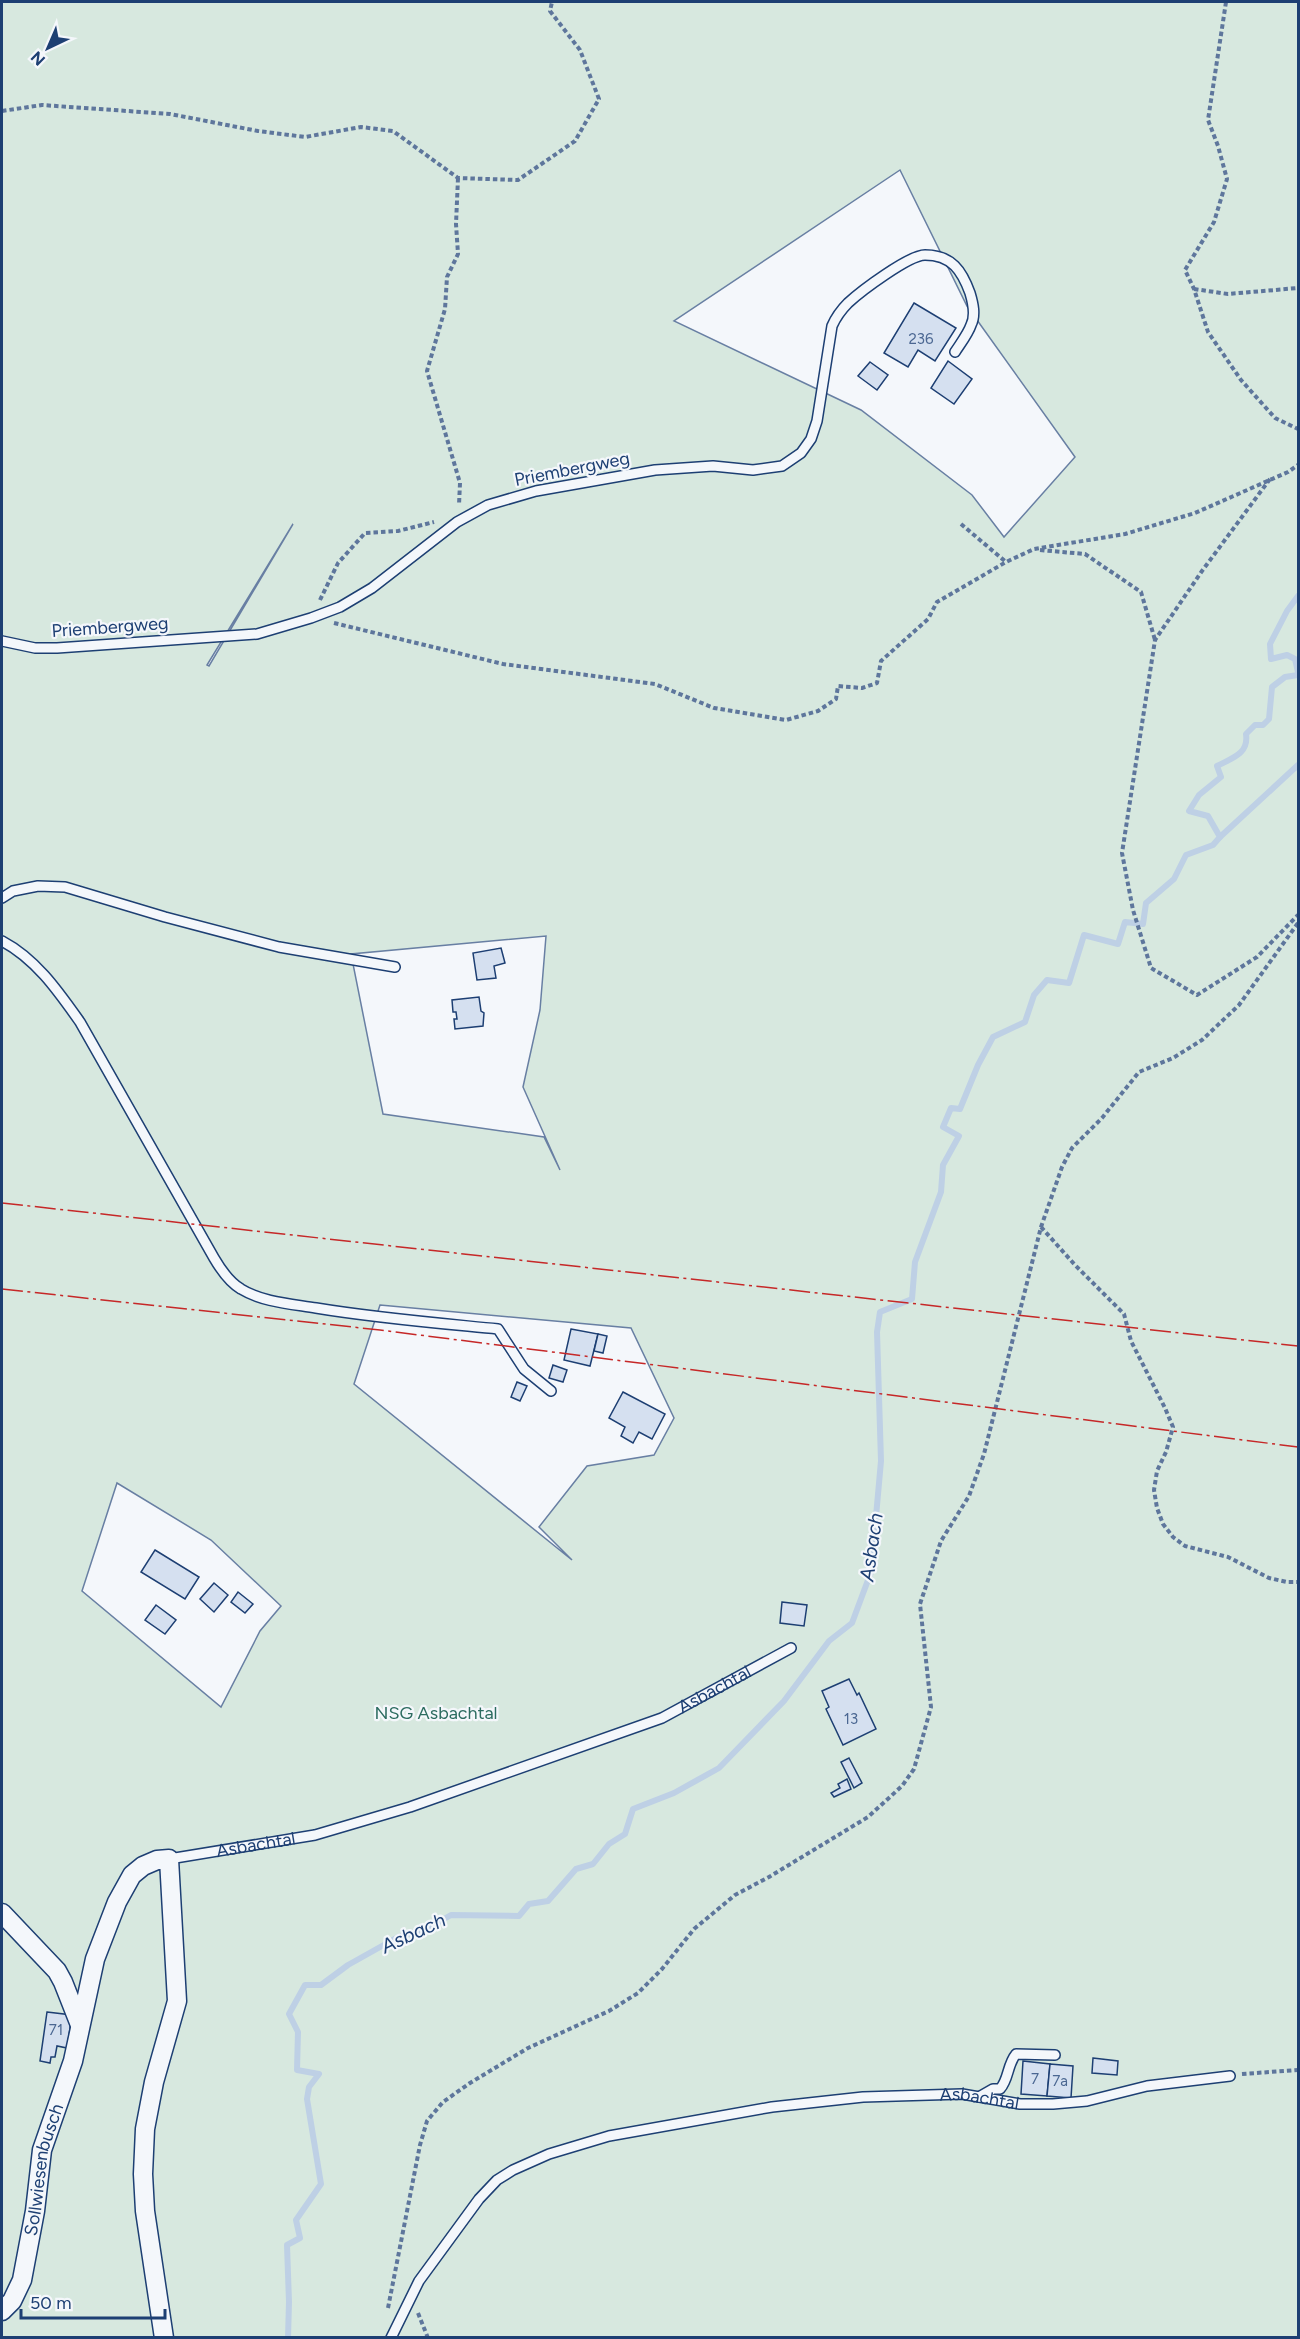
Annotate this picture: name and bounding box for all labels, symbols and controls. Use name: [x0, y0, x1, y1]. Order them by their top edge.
north arrow: [18, 18, 78, 78]
text: N: [27, 47, 49, 70]
house number: 236: [908, 330, 934, 348]
street label: Priembergweg: [512, 447, 632, 491]
street label: Priembergweg: [51, 612, 169, 642]
water label: Asbach: [854, 1511, 888, 1584]
street label: Asbachtal: [674, 1661, 755, 1718]
park label: NSG Asbachtal: [374, 1702, 498, 1724]
house number: 13: [844, 1710, 858, 1728]
street label: Asbachtal: [215, 1827, 297, 1862]
water label: Asbach: [376, 1908, 449, 1959]
house number: 71: [49, 2021, 63, 2039]
house number: 7: [1031, 2070, 1039, 2088]
house number: 7a: [1052, 2072, 1068, 2090]
street label: Asbachtal: [939, 2083, 1021, 2115]
street label: Sollwiesenbusch: [20, 2101, 68, 2238]
scale bar: [21, 2282, 165, 2320]
text: 50 m: [30, 2292, 72, 2314]

